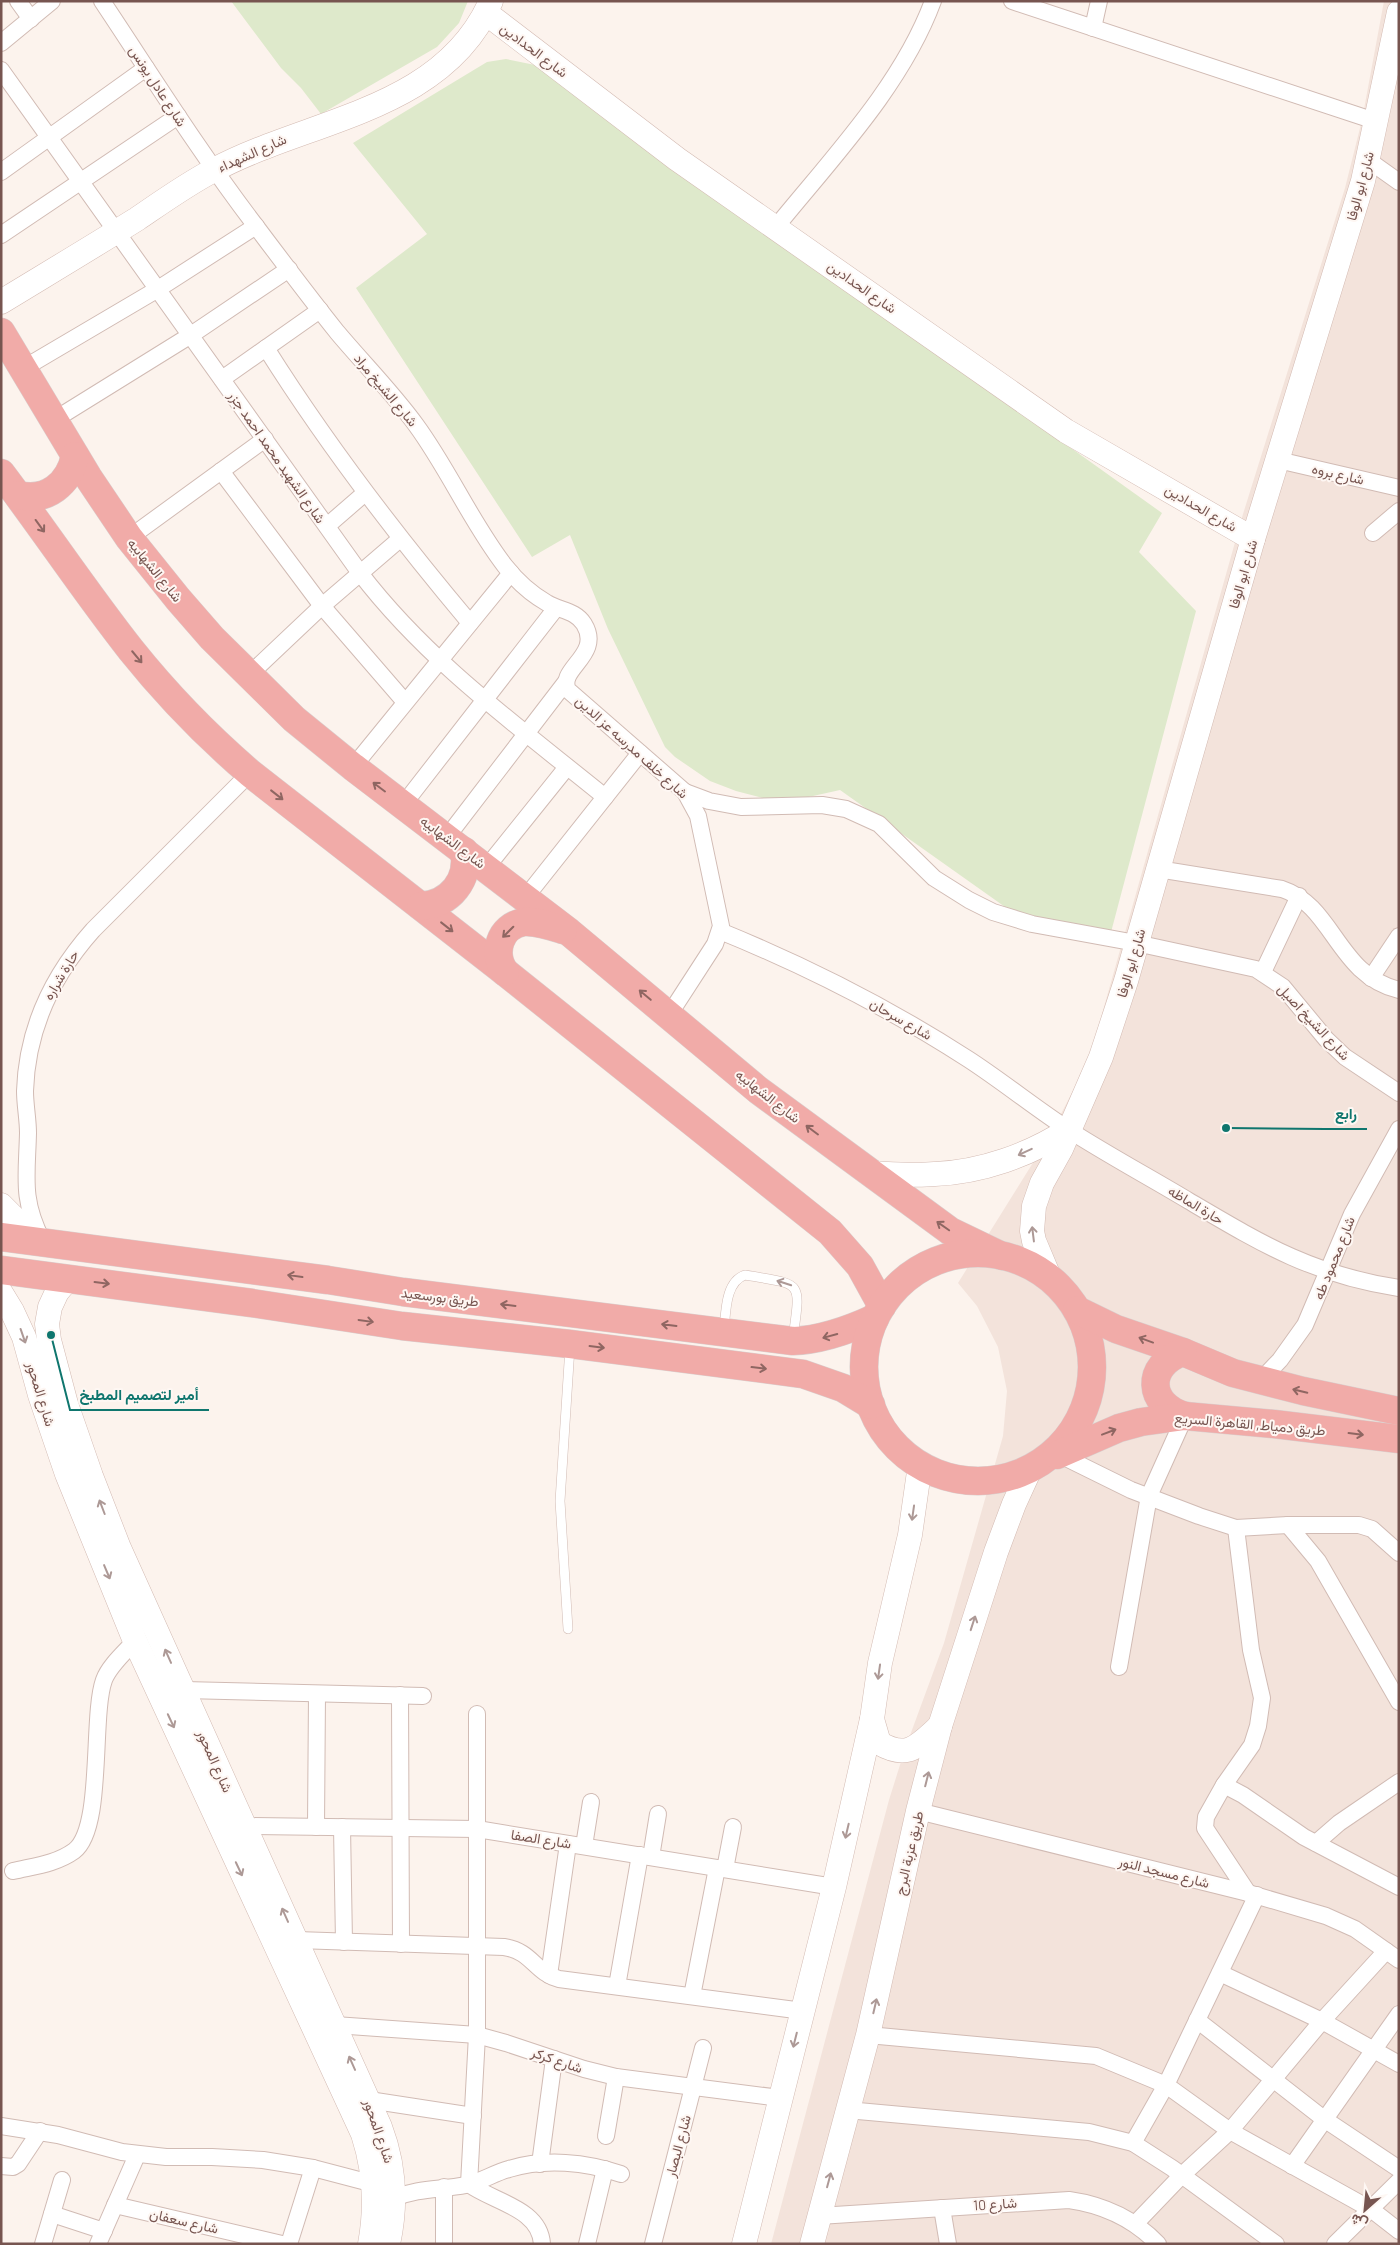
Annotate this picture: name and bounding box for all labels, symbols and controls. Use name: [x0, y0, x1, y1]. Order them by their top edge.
street label: شارع الحدادين: [495, 19, 571, 83]
street label: شارع عادل يونس: [123, 42, 191, 131]
street label: شارع الشهداء: [215, 130, 290, 178]
street label: شارع ابو الوفا: [1342, 149, 1380, 223]
street label: شارع الحدادين: [823, 257, 900, 319]
street label: شارع الشيخ مراد: [349, 350, 422, 432]
street label: شارع الشهيد محمد احمد جزر: [222, 386, 330, 528]
street label: شارع بروه: [1310, 459, 1366, 491]
street label: شارع الحدادين: [1161, 480, 1240, 538]
one-way arrow: [35, 519, 46, 532]
street label: شارع الشهابيه: [122, 534, 186, 607]
street label: شارع ابو الوفا: [1225, 537, 1263, 611]
one-way arrow: [131, 650, 142, 663]
street label: شارع خلف مدرسه عز الدين: [571, 692, 692, 804]
one-way arrow: [373, 781, 386, 792]
one-way arrow: [270, 790, 284, 800]
street label: شارع الشهابيه: [416, 812, 489, 874]
one-way arrow: [440, 921, 453, 932]
one-way arrow: [502, 926, 514, 938]
street label: شارع ابو الوفا: [1113, 926, 1151, 1000]
street label: حارة شراره: [39, 947, 83, 1003]
street label: شارع الشيخ اصيل: [1272, 980, 1354, 1065]
one-way arrow: [638, 989, 651, 1001]
street label: شارع سرحان: [866, 994, 935, 1046]
street label: شارع الشهابيه: [731, 1065, 804, 1128]
callout: رابع: [1325, 1099, 1367, 1129]
text: رابع: [1335, 1104, 1357, 1124]
one-way arrow: [805, 1125, 819, 1135]
one-way arrow: [1018, 1148, 1033, 1157]
street label: حارة الماظه: [1165, 1181, 1227, 1229]
street label: شارع محمود طه: [1309, 1214, 1361, 1303]
one-way arrow: [936, 1221, 950, 1231]
one-way arrow: [1028, 1226, 1038, 1242]
one-way arrow: [287, 1270, 303, 1280]
one-way arrow: [777, 1277, 793, 1287]
one-way arrow: [93, 1278, 109, 1288]
street label: طريق بورسعيد: [400, 1283, 480, 1311]
one-way arrow: [500, 1300, 516, 1310]
one-way arrow: [358, 1317, 374, 1327]
one-way arrow: [661, 1320, 677, 1330]
one-way arrow: [19, 1328, 29, 1344]
one-way arrow: [822, 1331, 838, 1341]
one-way arrow: [1138, 1335, 1154, 1344]
one-way arrow: [589, 1343, 605, 1353]
street label: شارع المحور: [20, 1358, 59, 1429]
one-way arrow: [750, 1363, 766, 1373]
callout: أمير لتصميم المطبخ: [70, 1380, 209, 1410]
text: أمير لتصميم المطبخ: [79, 1385, 199, 1405]
one-way arrow: [1292, 1386, 1308, 1395]
street label: طريق دمياط, القاهرة السريع: [1174, 1408, 1326, 1442]
one-way arrow: [1101, 1426, 1116, 1436]
one-way arrow: [1348, 1429, 1364, 1439]
one-way arrow: [97, 1500, 107, 1515]
one-way arrow: [908, 1505, 918, 1521]
one-way arrow: [102, 1564, 112, 1579]
one-way arrow: [969, 1616, 978, 1632]
one-way arrow: [162, 1649, 172, 1664]
one-way arrow: [874, 1663, 884, 1679]
one-way arrow: [167, 1713, 177, 1728]
street label: شارع المحور: [191, 1726, 237, 1796]
one-way arrow: [923, 1772, 932, 1788]
street label: طريق عزبة البرج: [891, 1809, 929, 1897]
one-way arrow: [842, 1822, 851, 1838]
street label: شارع الصفا: [509, 1825, 572, 1855]
street label: شارع مسجد النور: [1115, 1852, 1211, 1894]
one-way arrow: [235, 1861, 244, 1876]
one-way arrow: [280, 1908, 290, 1923]
one-way arrow: [871, 1998, 880, 2014]
one-way arrow: [790, 2031, 799, 2047]
street label: شارع كركر: [527, 2043, 585, 2079]
one-way arrow: [347, 2056, 357, 2071]
street label: شارع المحور: [357, 2096, 398, 2166]
street label: شارع البصار: [661, 2113, 697, 2181]
one-way arrow: [824, 2172, 834, 2188]
north arrow: [1340, 2185, 1390, 2235]
street label: شارع 10: [973, 2193, 1018, 2217]
street label: شارع سعفان: [147, 2204, 220, 2240]
text: ش: [1347, 2210, 1371, 2233]

